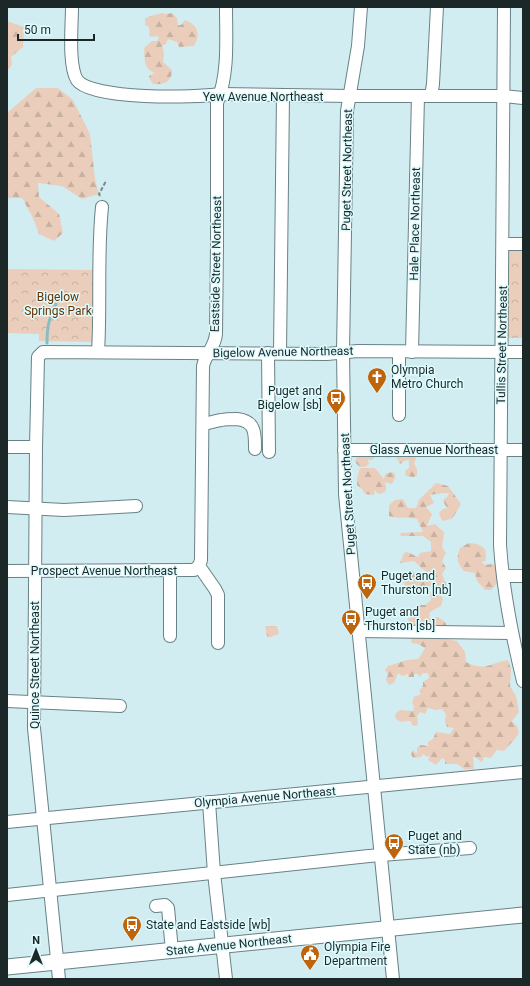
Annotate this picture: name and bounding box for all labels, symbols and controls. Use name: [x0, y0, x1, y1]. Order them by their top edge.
scale bar: [18, 16, 94, 42]
text: 50 m: [24, 23, 51, 37]
street label: Yew Avenue Northeast: [203, 90, 323, 104]
street label: Puget Street Northeast: [339, 109, 355, 231]
street label: Hale Place Northeast: [407, 167, 423, 281]
street label: Eastside Street Northeast: [208, 196, 224, 332]
street label: Tullis Street Northeast: [494, 285, 510, 405]
park label: Bigelow Springs Park: [24, 290, 93, 318]
street label: Bigelow Avenue Northeast: [212, 344, 354, 360]
place label: Olympia Metro Church: [391, 363, 463, 391]
church icon: Olympia Metro Church: [366, 366, 388, 394]
place label: Puget and Bigelow [sb]: [257, 384, 322, 412]
bus stop icon: Puget and Bigelow [sb]: [325, 387, 347, 415]
street label: Puget Street Northeast: [338, 433, 358, 555]
street label: Glass Avenue Northeast: [370, 443, 498, 457]
street label: Prospect Avenue Northeast: [31, 564, 177, 578]
place label: Puget and Thurston [nb]: [381, 569, 452, 597]
bus stop icon: Puget and Thurston [nb]: [356, 572, 378, 600]
street label: Quince Street Northeast: [28, 601, 42, 729]
place label: Puget and Thurston [sb]: [365, 605, 435, 633]
bus stop icon: Puget and Thurston [sb]: [340, 608, 362, 636]
street label: Olympia Avenue Northeast: [194, 784, 336, 810]
place label: Puget and State (nb): [408, 829, 462, 857]
bus stop icon: Puget and State (nb): [383, 832, 405, 860]
bus stop icon: State and Eastside [wb]: [121, 914, 143, 942]
place label: State and Eastside [wb]: [146, 918, 271, 932]
north arrow: [16, 930, 56, 970]
street label: State Avenue Northeast: [165, 931, 293, 959]
text: N: [32, 934, 40, 947]
place label: Olympia Fire Department: [324, 940, 390, 968]
public building icon: Olympia Fire Department: [299, 943, 321, 971]

